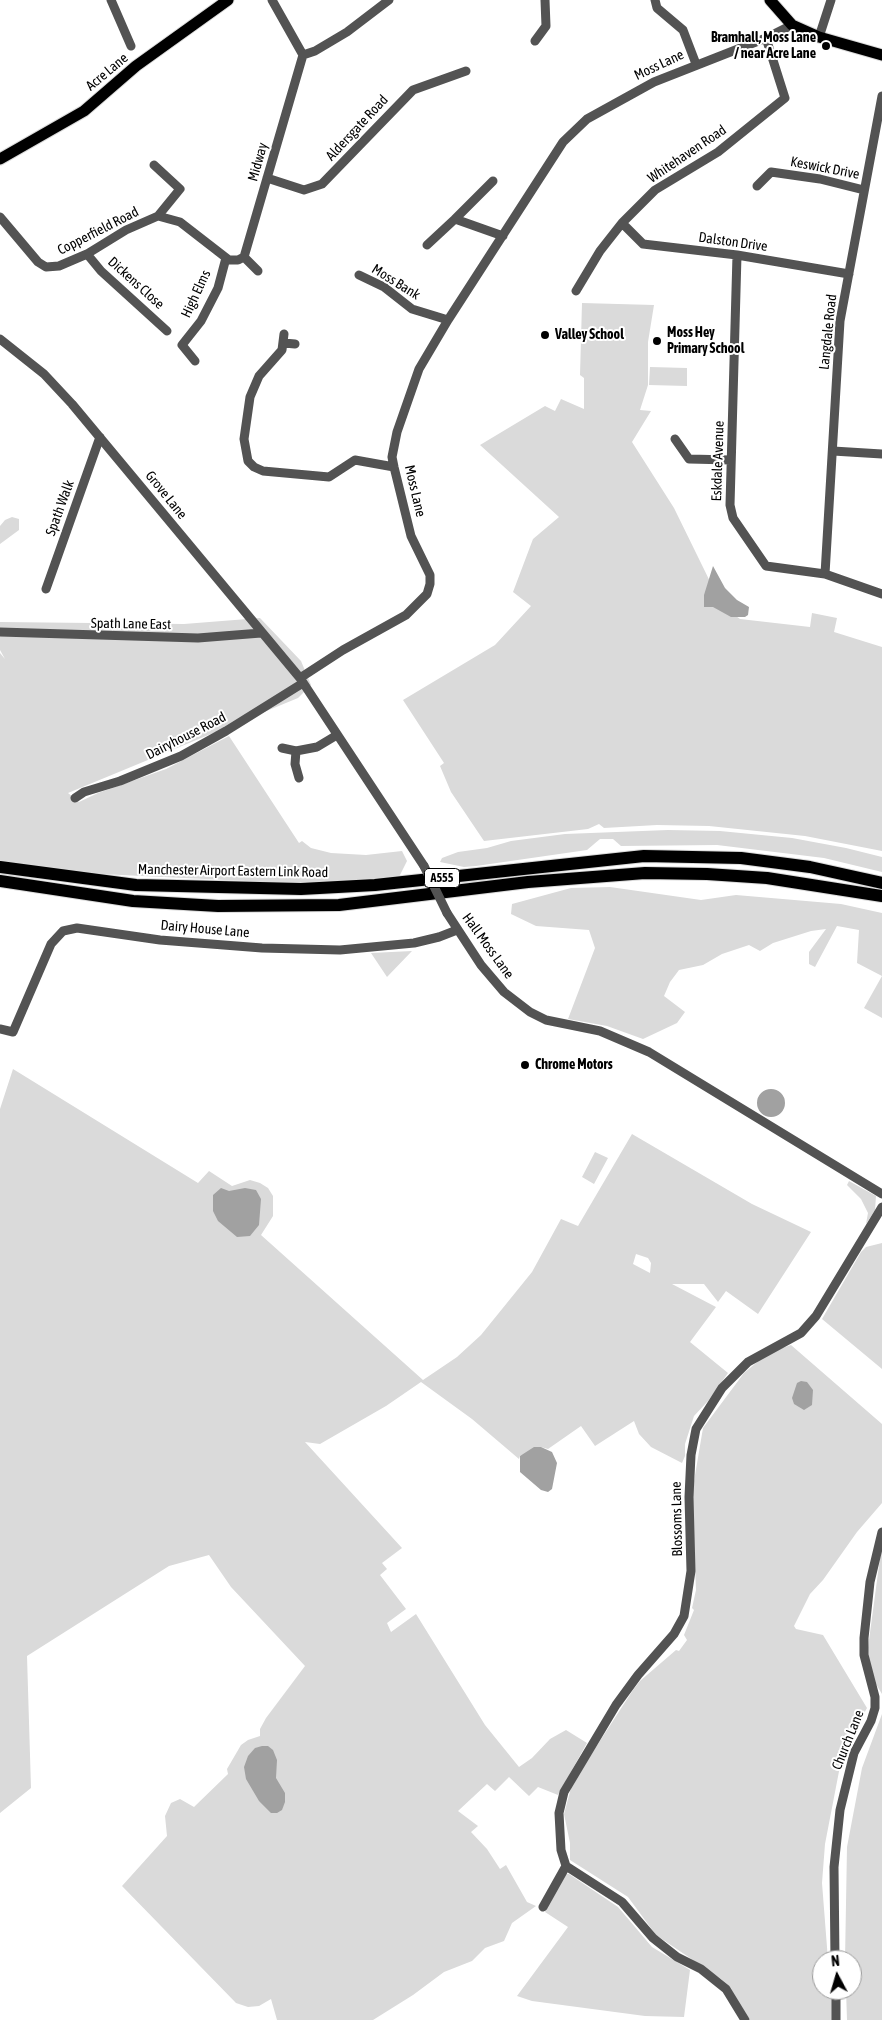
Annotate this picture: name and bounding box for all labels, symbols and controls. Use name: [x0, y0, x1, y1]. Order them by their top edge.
place label: Bramhall, Moss Lane / near Acre Lane: [711, 30, 816, 62]
marker: Bramhall, Moss Lane / near Acre Lane: [820, 40, 832, 52]
street label: Moss Lane: [632, 46, 686, 84]
street label: Acre Lane: [83, 50, 131, 94]
street label: Aldersgate Road: [322, 92, 392, 164]
street label: Whitehaven Road: [645, 122, 729, 186]
street label: Midway: [244, 141, 272, 183]
street label: Keswick Drive: [789, 153, 861, 183]
street label: Copperfield Road: [55, 203, 141, 259]
street label: Dalston Drive: [697, 229, 769, 255]
street label: Dickens Close: [104, 253, 168, 313]
street label: Moss Bank: [369, 261, 423, 303]
street label: High Elms: [178, 267, 214, 321]
street label: Langdale Road: [816, 293, 840, 371]
place label: Moss Hey Primary School: [667, 325, 744, 358]
place label: Valley School: [555, 327, 624, 343]
marker: Valley School: [539, 329, 551, 341]
marker: Moss Hey Primary School: [651, 335, 663, 347]
street label: Eskdale Avenue: [708, 420, 728, 502]
street label: Moss Lane: [401, 463, 429, 519]
street label: Grove Lane: [142, 468, 190, 522]
street label: Spath Walk: [42, 478, 78, 538]
street label: Spath Lane East: [91, 615, 171, 633]
street label: Dairyhouse Road: [143, 709, 229, 763]
street label: Manchester Airport Eastern Link Road: [138, 861, 328, 881]
road number: A555: [424, 868, 460, 888]
street label: Hall Moss Lane: [459, 910, 517, 982]
street label: Dairy House Lane: [160, 917, 250, 941]
place label: Chrome Motors: [535, 1057, 613, 1073]
marker: Chrome Motors: [519, 1059, 531, 1071]
street label: Blossoms Lane: [668, 1481, 686, 1557]
street label: Church Lane: [828, 1708, 868, 1772]
north arrow: [812, 1950, 862, 2000]
text: N: [831, 1953, 840, 1969]

